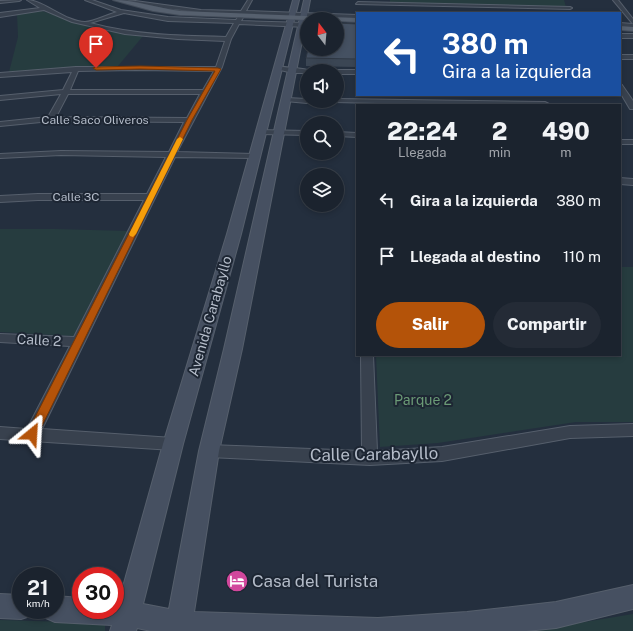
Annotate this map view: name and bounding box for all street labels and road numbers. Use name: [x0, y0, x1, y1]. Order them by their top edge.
street label: Calle Saco Oliveros: [41, 113, 149, 127]
street label: Calle 3C: [52, 190, 100, 204]
street label: Avenida Carabayllo: [185, 254, 235, 378]
street label: Calle 2: [16, 331, 62, 349]
street label: Calle Carabayllo: [310, 443, 438, 465]

